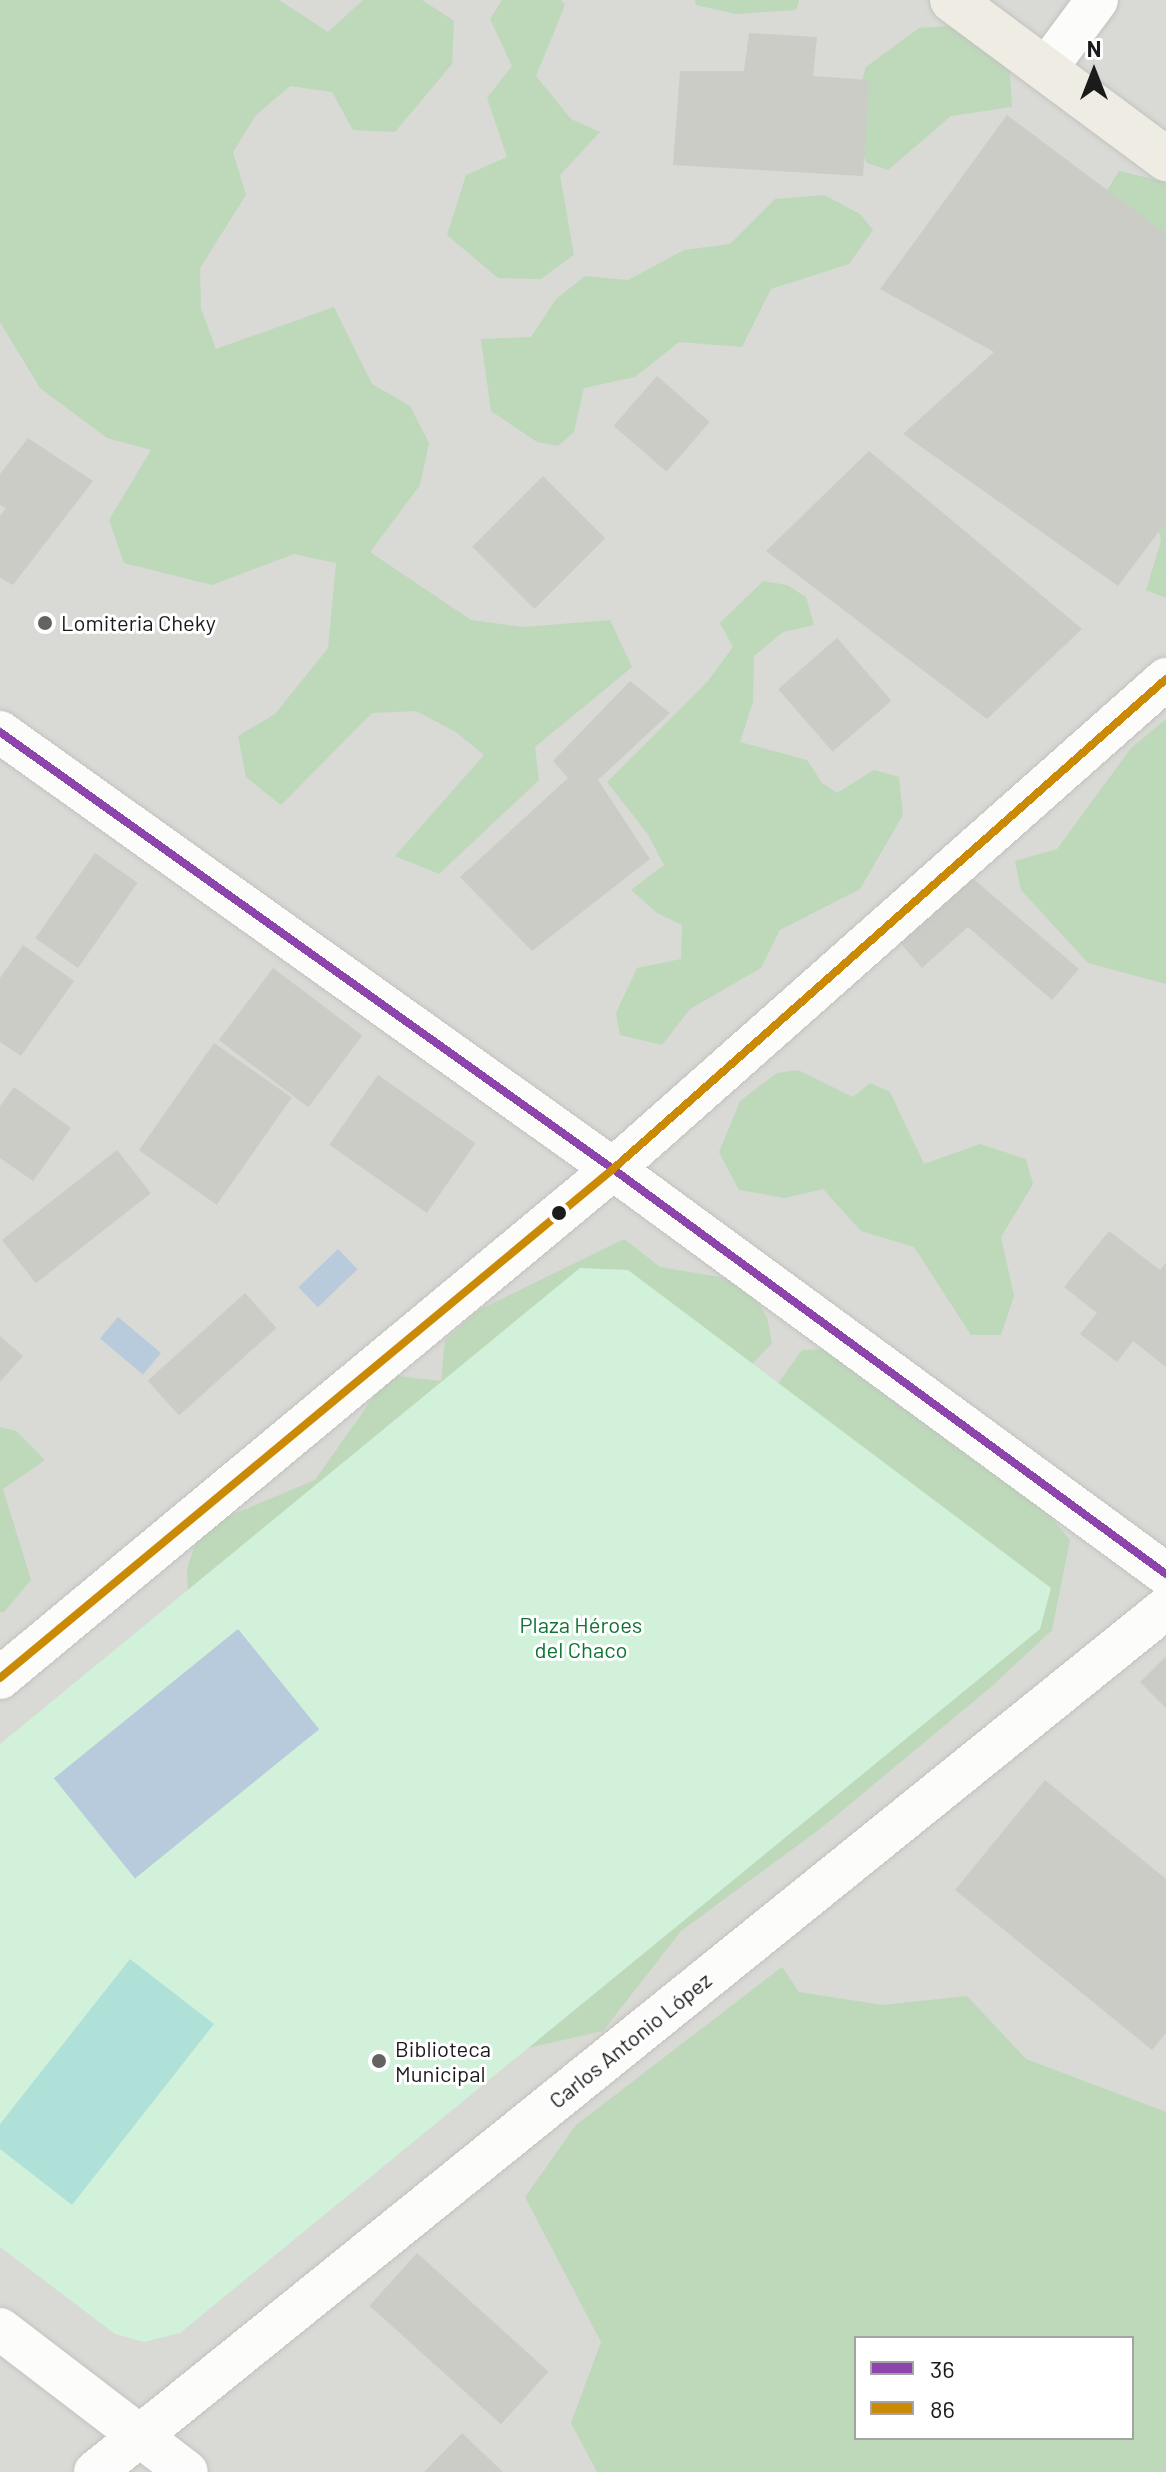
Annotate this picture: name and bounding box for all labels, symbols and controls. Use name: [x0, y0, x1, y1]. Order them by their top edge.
north arrow: [1054, 32, 1134, 112]
text: N: [1087, 35, 1101, 61]
place label: Lomiteria Cheky: [61, 610, 216, 636]
marker: Lomiteria Cheky: [36, 614, 54, 632]
unlabelled marker: [551, 1205, 567, 1221]
park label: Plaza Héroes del Chaco: [520, 1611, 642, 1662]
street label: Carlos Antonio López: [544, 1966, 716, 2114]
place label: Biblioteca Municipal: [395, 2035, 491, 2086]
marker: Biblioteca Municipal: [370, 2052, 388, 2070]
legend: [854, 2336, 1134, 2440]
text: 36: [930, 2354, 955, 2383]
text: 86: [930, 2394, 955, 2423]

